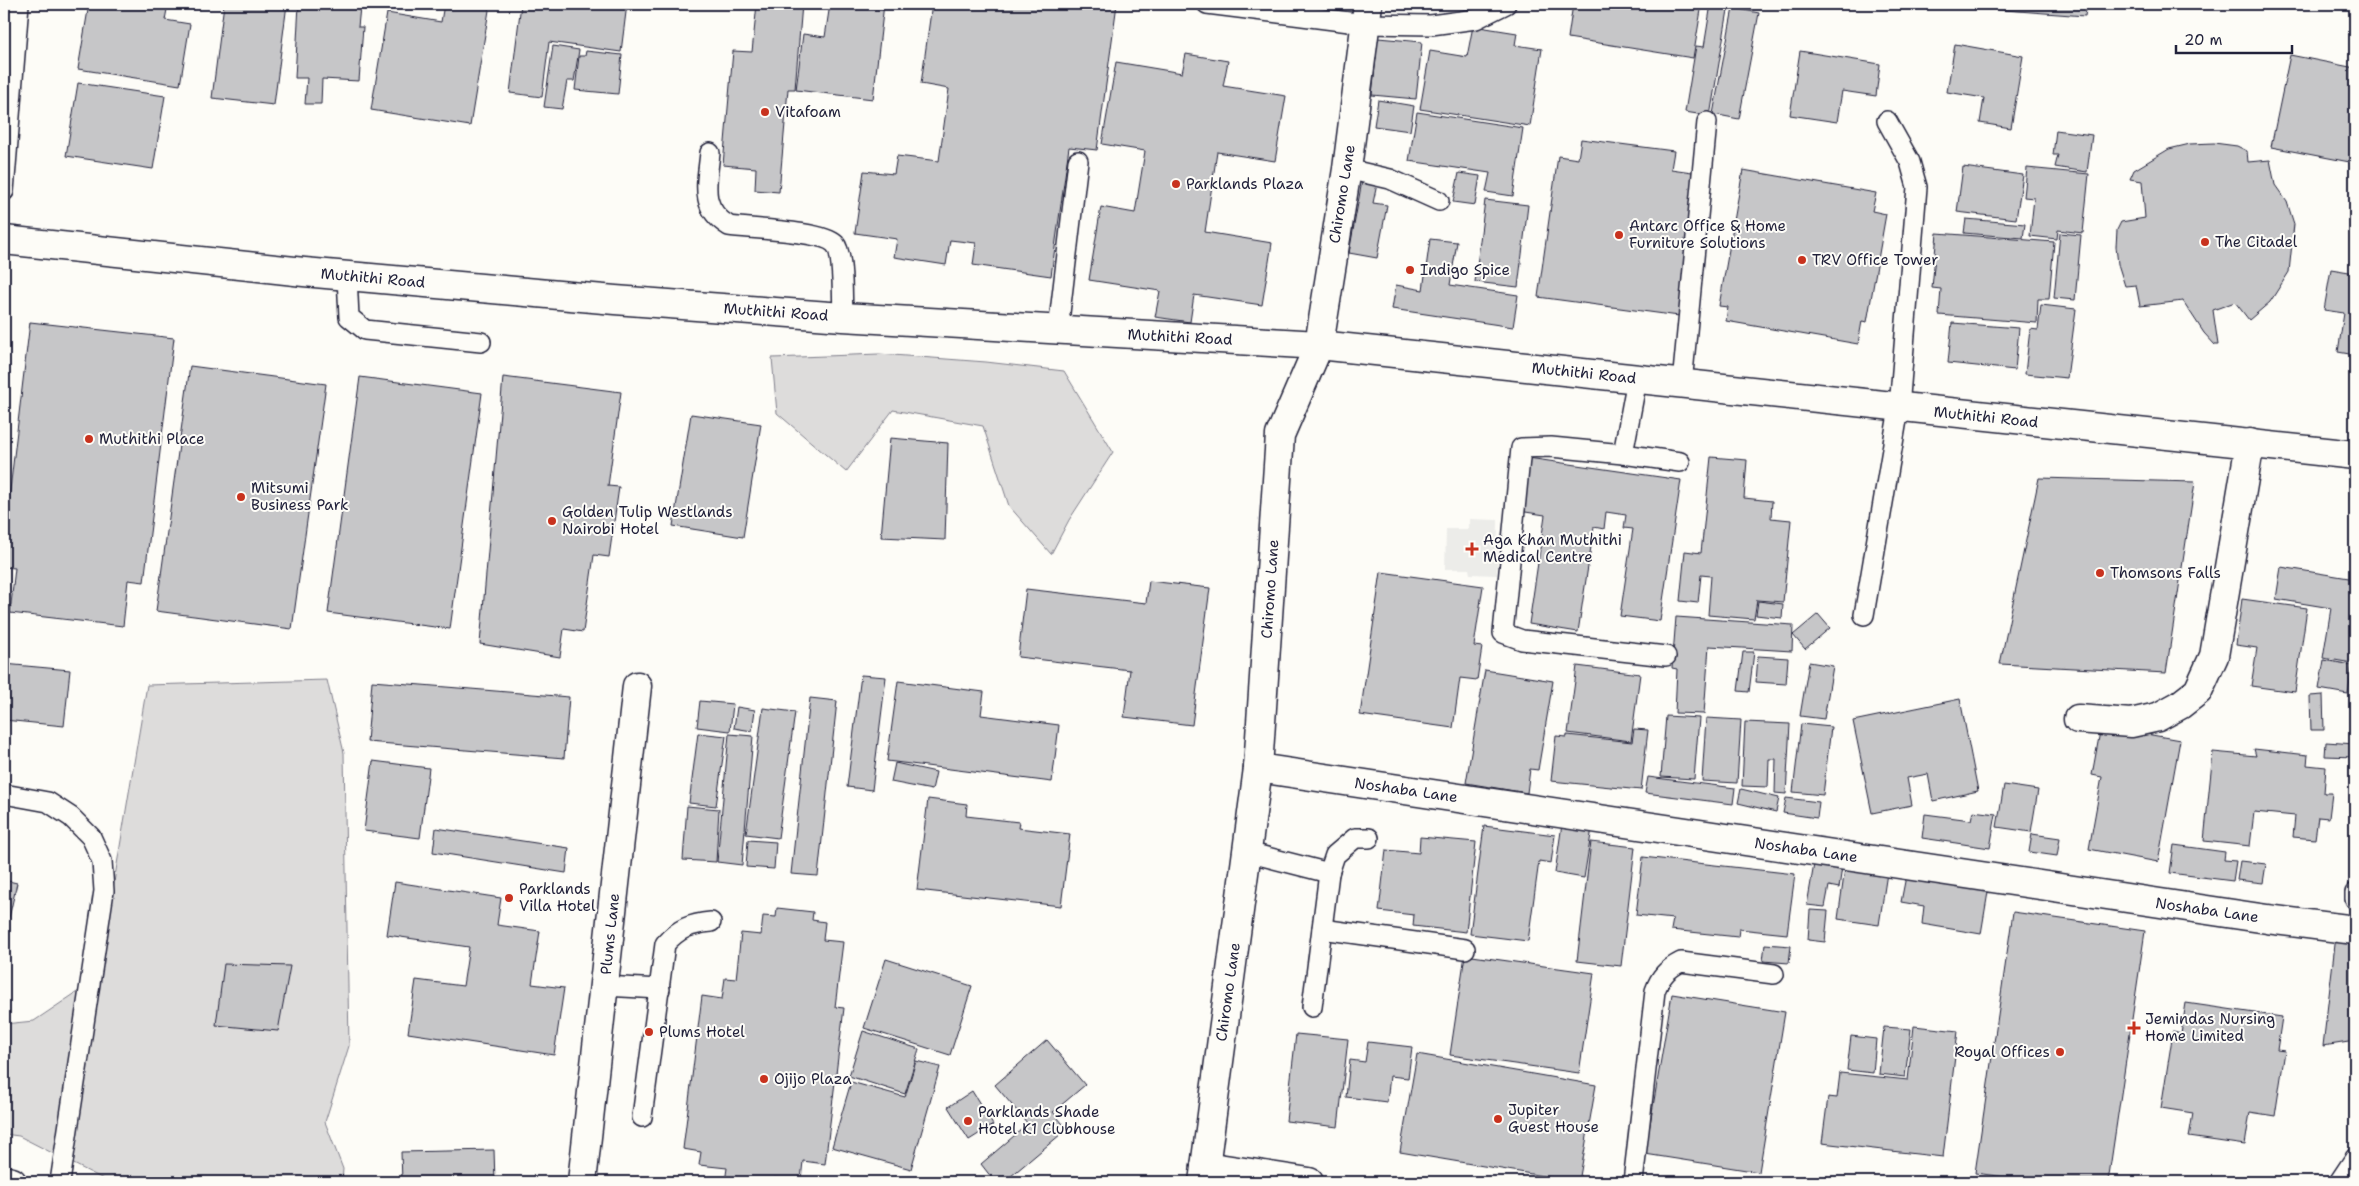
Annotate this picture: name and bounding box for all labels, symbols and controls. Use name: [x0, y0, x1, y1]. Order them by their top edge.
scale bar: [2176, 22, 2293, 54]
text: 20 m: [2184, 30, 2223, 50]
place label: Vitafoam: [775, 102, 841, 122]
marker: Vitafoam: [759, 106, 771, 118]
street label: Chiromo Lane: [1324, 143, 1360, 245]
place label: Parklands Plaza: [1186, 174, 1304, 194]
marker: Parklands Plaza: [1170, 178, 1182, 190]
place label: Antarc Office & Home Furniture Solutions: [1629, 216, 1786, 253]
marker: Antarc Office & Home Furniture Solutions: [1613, 229, 1625, 241]
place label: The Citadel: [2215, 232, 2298, 252]
marker: The Citadel: [2199, 236, 2211, 248]
place label: TRV Office Tower: [1812, 250, 1938, 270]
marker: TRV Office Tower: [1796, 254, 1808, 266]
place label: Indigo Spice: [1420, 260, 1510, 280]
street label: Muthithi Road: [320, 263, 427, 293]
marker: Indigo Spice: [1404, 264, 1416, 276]
street label: Muthithi Road: [723, 298, 830, 326]
street label: Muthithi Road: [1127, 324, 1233, 350]
street label: Muthithi Road: [1531, 358, 1638, 388]
street label: Muthithi Road: [1933, 402, 2040, 432]
place label: Muthithi Place: [99, 429, 205, 449]
marker: Muthithi Place: [83, 433, 95, 445]
place label: Mitsumi Business Park: [251, 478, 349, 515]
marker: Mitsumi Business Park: [235, 491, 247, 503]
place label: Golden Tulip Westlands Nairobi Hotel: [562, 502, 733, 539]
marker: Golden Tulip Westlands Nairobi Hotel: [546, 515, 558, 527]
place label: Aga Khan Muthithi Medical Centre: [1483, 530, 1622, 567]
street label: Chiromo Lane: [1257, 539, 1283, 639]
marker: Aga Khan Muthithi Medical Centre: [1465, 542, 1479, 556]
place label: Thomsons Falls: [2110, 563, 2221, 583]
marker: Thomsons Falls: [2094, 567, 2106, 579]
street label: Noshaba Lane: [1353, 773, 1459, 807]
street label: Noshaba Lane: [1753, 833, 1859, 867]
place label: Parklands Villa Hotel: [519, 879, 596, 916]
marker: Parklands Villa Hotel: [503, 892, 515, 904]
street label: Plums Lane: [596, 892, 624, 976]
street label: Noshaba Lane: [2154, 893, 2260, 927]
street label: Chiromo Lane: [1211, 941, 1245, 1043]
place label: Jemindas Nursing Home Limited: [2145, 1009, 2275, 1046]
marker: Jemindas Nursing Home Limited: [2127, 1021, 2141, 1035]
place label: Plums Hotel: [659, 1022, 745, 1042]
marker: Plums Hotel: [643, 1026, 655, 1038]
place label: Royal Offices: [1954, 1042, 2050, 1062]
marker: Royal Offices: [2054, 1046, 2066, 1058]
place label: Ojijo Plaza: [774, 1069, 852, 1089]
marker: Ojijo Plaza: [758, 1073, 770, 1085]
place label: Jupiter Guest House: [1508, 1100, 1599, 1137]
place label: Parklands Shade Hotel K1 Clubhouse: [978, 1102, 1115, 1139]
marker: Jupiter Guest House: [1492, 1113, 1504, 1125]
marker: Parklands Shade Hotel K1 Clubhouse: [962, 1115, 974, 1127]

